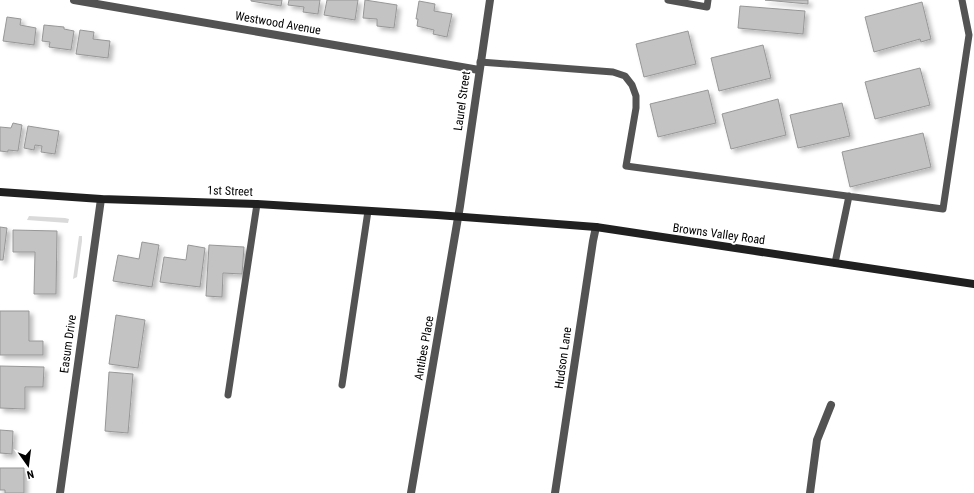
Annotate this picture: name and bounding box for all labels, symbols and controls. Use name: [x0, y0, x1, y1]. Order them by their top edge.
street label: Westwood Avenue: [234, 9, 322, 37]
street label: Laurel Street: [451, 70, 473, 132]
street label: 1st Street: [207, 183, 254, 199]
street label: Browns Valley Road: [672, 221, 766, 247]
street label: Easum Drive: [57, 314, 79, 374]
street label: Antibes Place: [411, 314, 437, 381]
street label: Hudson Lane: [552, 326, 574, 390]
north arrow: [8, 445, 48, 485]
text: N: [25, 467, 35, 481]

